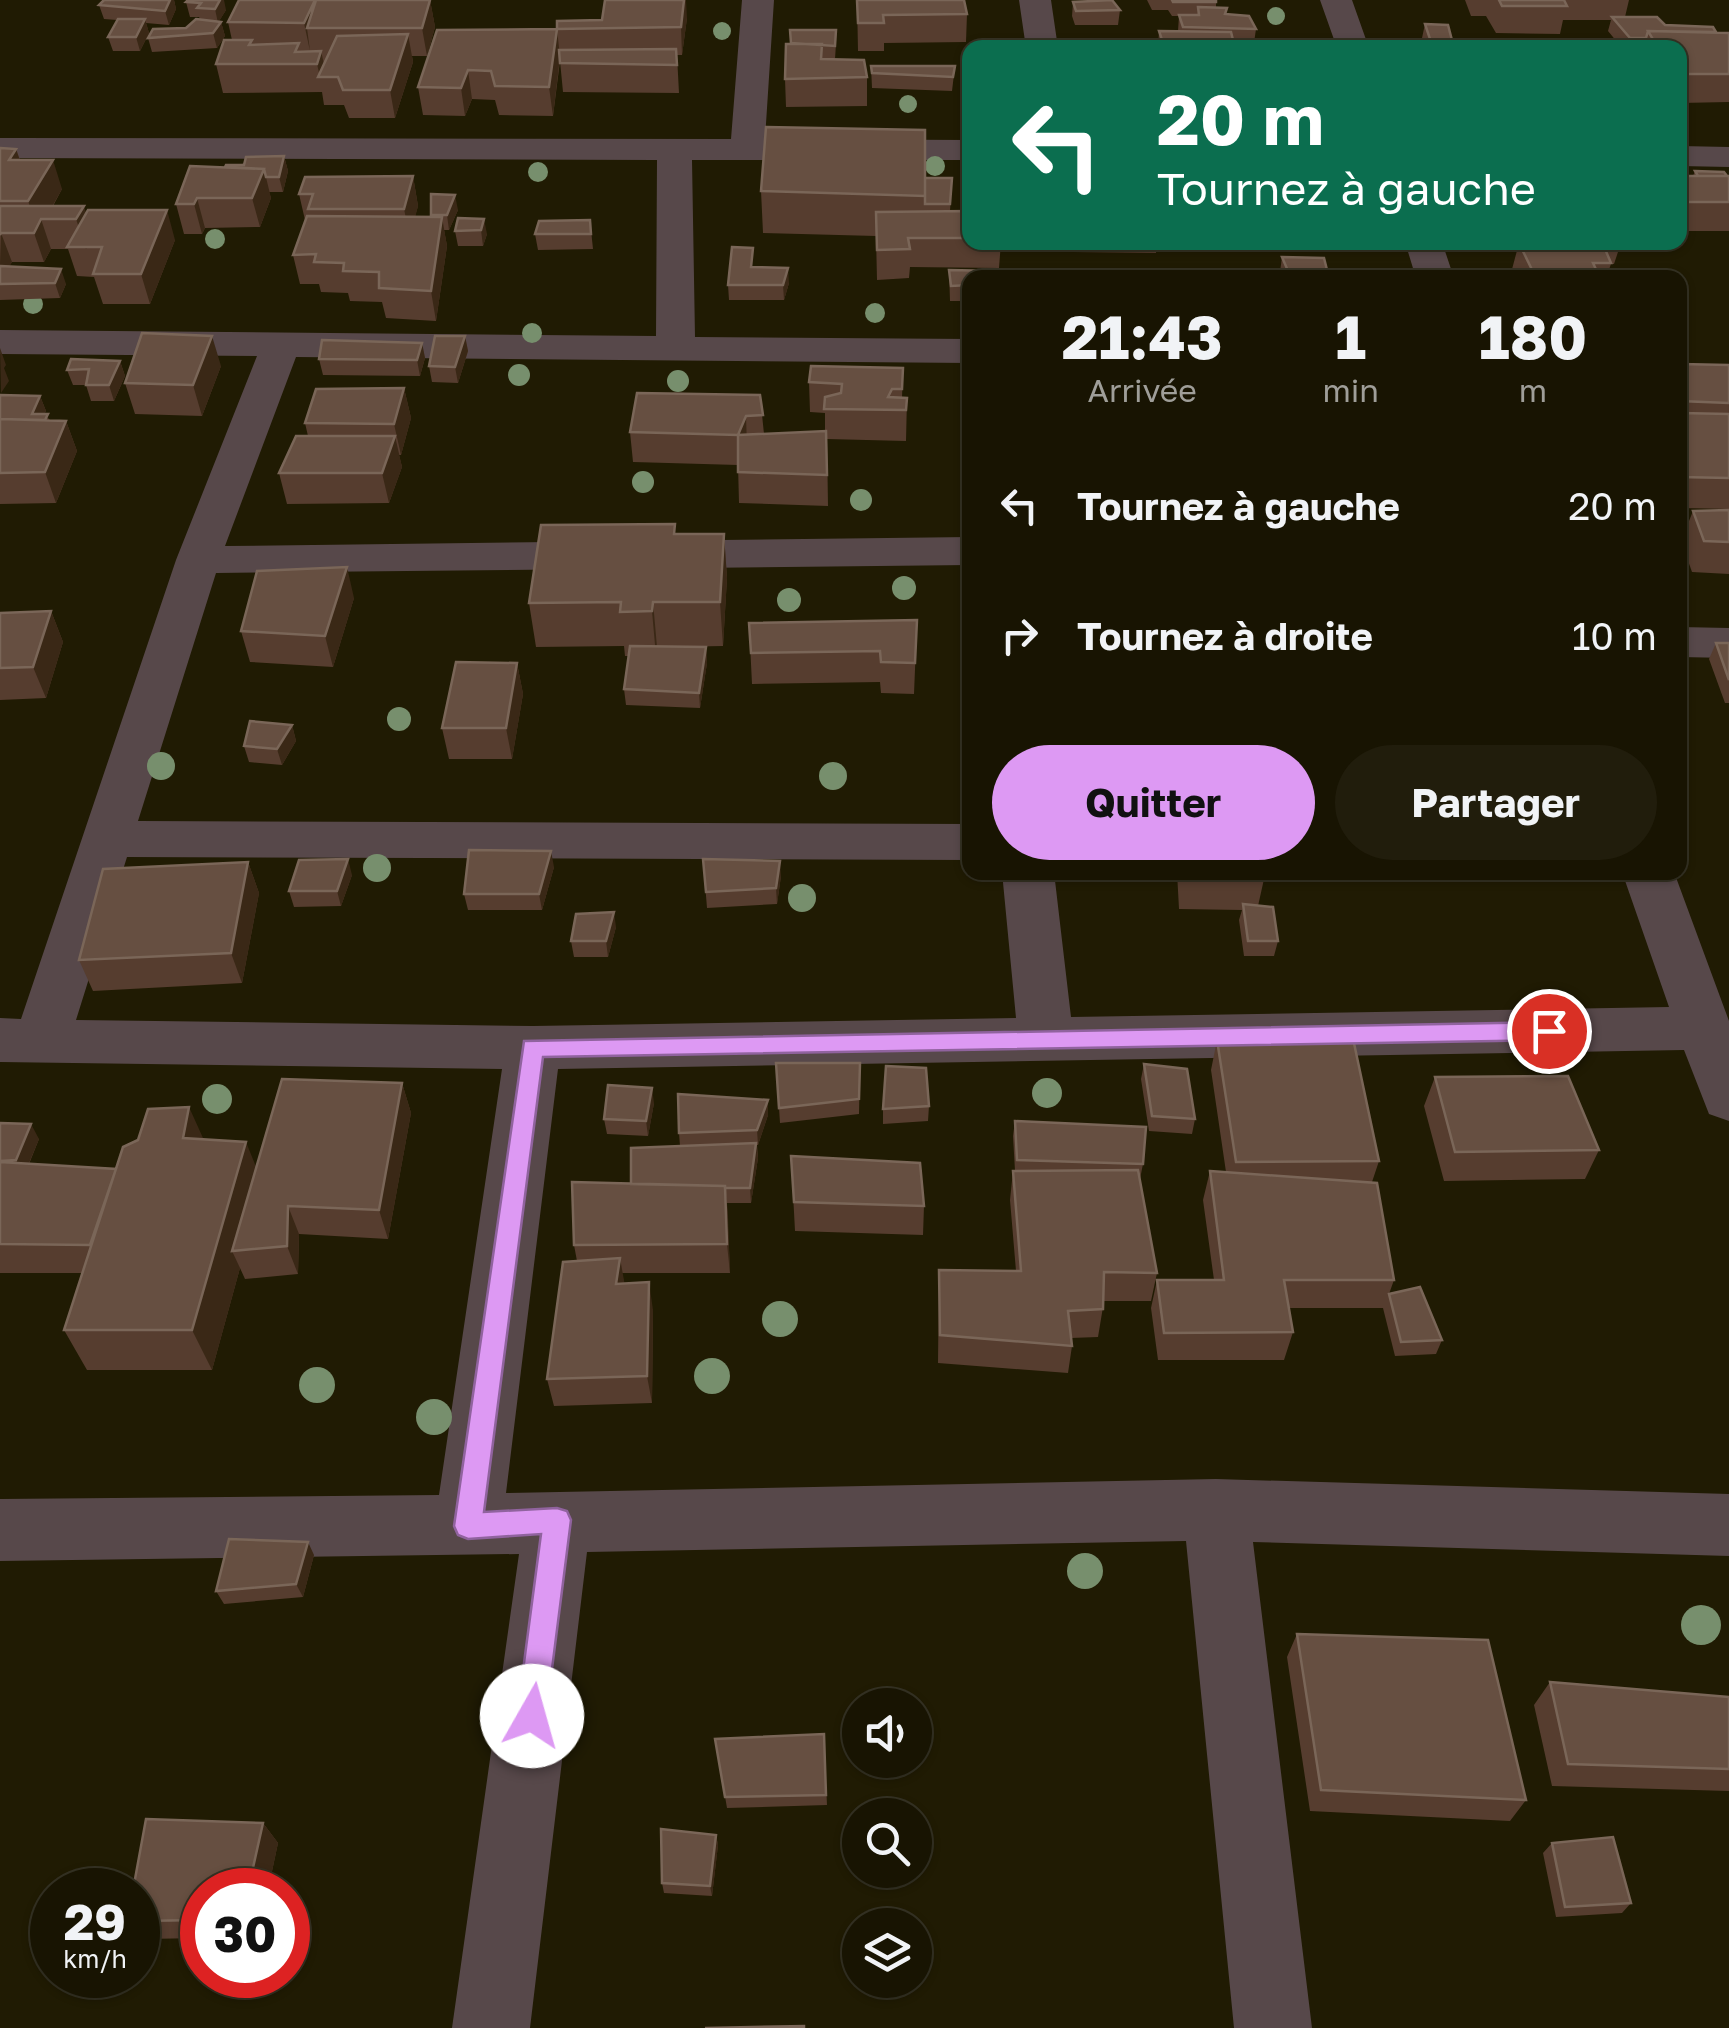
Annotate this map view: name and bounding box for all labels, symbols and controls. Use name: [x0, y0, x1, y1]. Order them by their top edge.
text: 20 m: [1157, 76, 1324, 160]
icon: left: [992, 80, 1122, 210]
text: Tournez à gauche: [1157, 161, 1536, 215]
text: 21:43: [1062, 300, 1223, 372]
text: 1: [1335, 300, 1366, 372]
text: 180: [1479, 300, 1587, 372]
text: Arrivée: [1088, 371, 1197, 409]
text: min: [1322, 371, 1379, 409]
text: m: [1519, 371, 1547, 409]
icon: left: [992, 478, 1047, 533]
text: Tournez à gauche: [1077, 483, 1400, 528]
text: 20 m: [1568, 483, 1657, 528]
icon: right: [992, 608, 1047, 663]
text: Tournez à droite: [1077, 613, 1373, 658]
text: 10 m: [1572, 613, 1657, 658]
button: Quitter: [992, 745, 1315, 860]
button: Partager: [1335, 745, 1657, 860]
pin: [1507, 989, 1592, 1074]
icon: arrive: [1522, 1004, 1577, 1059]
position arrow: [480, 1664, 584, 1768]
map controls: [842, 1688, 932, 1998]
button: sound: [842, 1688, 932, 1778]
button: search: [842, 1798, 932, 1888]
speed limit sign: 30: [180, 1868, 310, 1998]
text: 29: [64, 1891, 126, 1951]
button: layers: [842, 1908, 932, 1998]
text: km/h: [63, 1943, 127, 1974]

